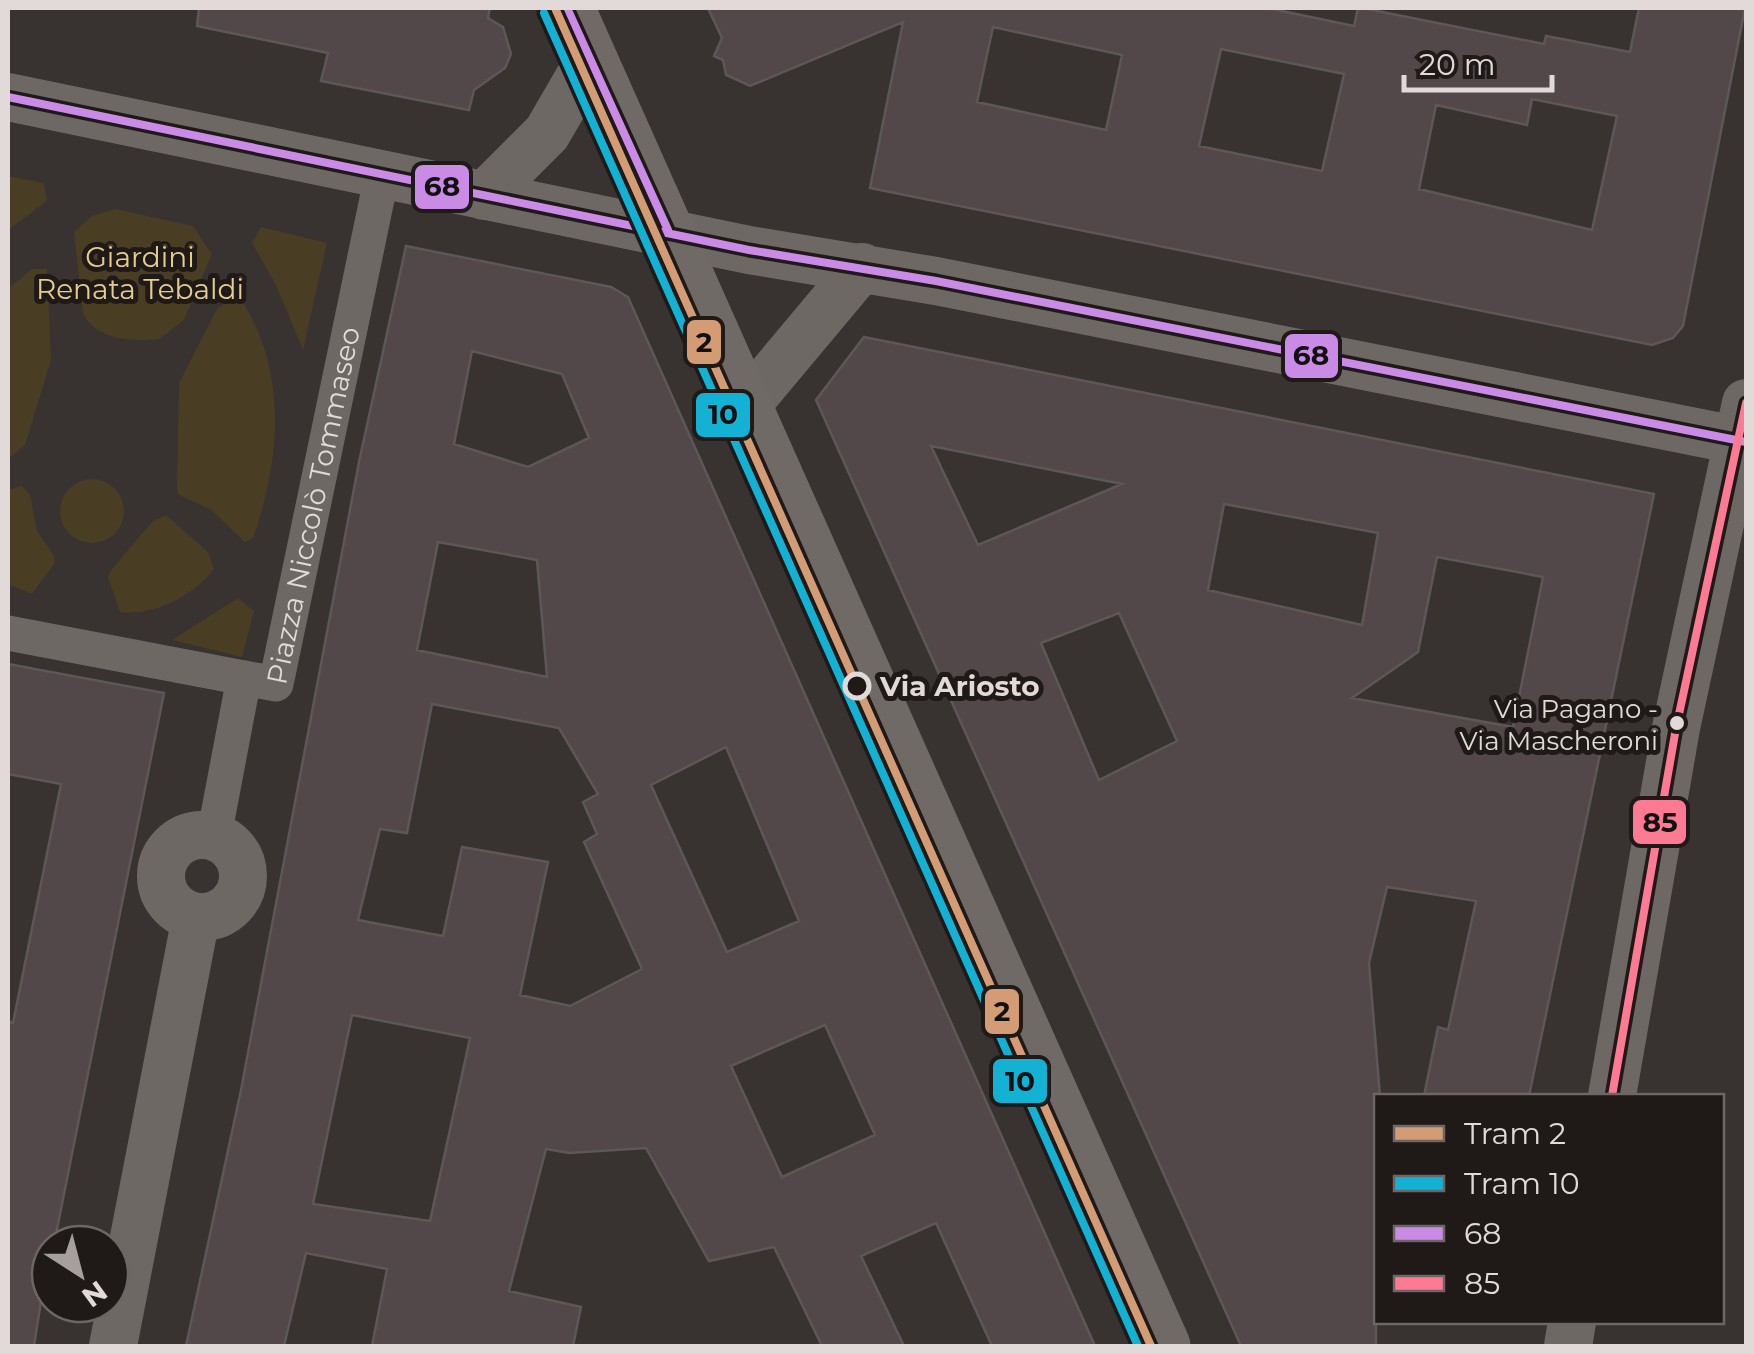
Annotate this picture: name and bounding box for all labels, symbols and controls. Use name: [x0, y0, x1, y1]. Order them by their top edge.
scale bar: [1404, 30, 1552, 92]
text: 20 m: [1419, 46, 1496, 83]
line badge: 68: [413, 163, 471, 211]
text: 68: [424, 169, 460, 203]
park label: Giardini Renata Tebaldi: [36, 240, 244, 306]
line badge: 2: [685, 318, 723, 366]
street label: Piazza Niccolò Tommaseo: [259, 324, 367, 687]
text: 2: [696, 325, 712, 359]
line badge: 68: [1283, 332, 1340, 380]
text: 68: [1293, 338, 1329, 372]
line badge: 10: [694, 391, 752, 439]
text: 10: [708, 397, 738, 431]
place label: Via Ariosto: [879, 669, 1039, 703]
marker: Via Ariosto: [844, 673, 870, 699]
place label: Via Pagano - Via Mascheroni: [1460, 693, 1658, 757]
marker: Via Pagano - Via Mascheroni: [1667, 713, 1687, 733]
line badge: 85: [1631, 798, 1688, 846]
text: 85: [1642, 805, 1678, 839]
line badge: 2: [983, 987, 1021, 1036]
text: 2: [994, 994, 1010, 1028]
line badge: 10: [991, 1057, 1049, 1105]
text: 10: [1005, 1064, 1035, 1098]
legend: [1374, 1094, 1724, 1324]
text: Tram 2: [1464, 1115, 1566, 1152]
text: Tram 10: [1464, 1165, 1580, 1202]
text: 68: [1464, 1215, 1501, 1252]
north arrow: [30, 1224, 130, 1324]
text: 85: [1464, 1265, 1500, 1302]
text: N: [76, 1274, 114, 1315]

